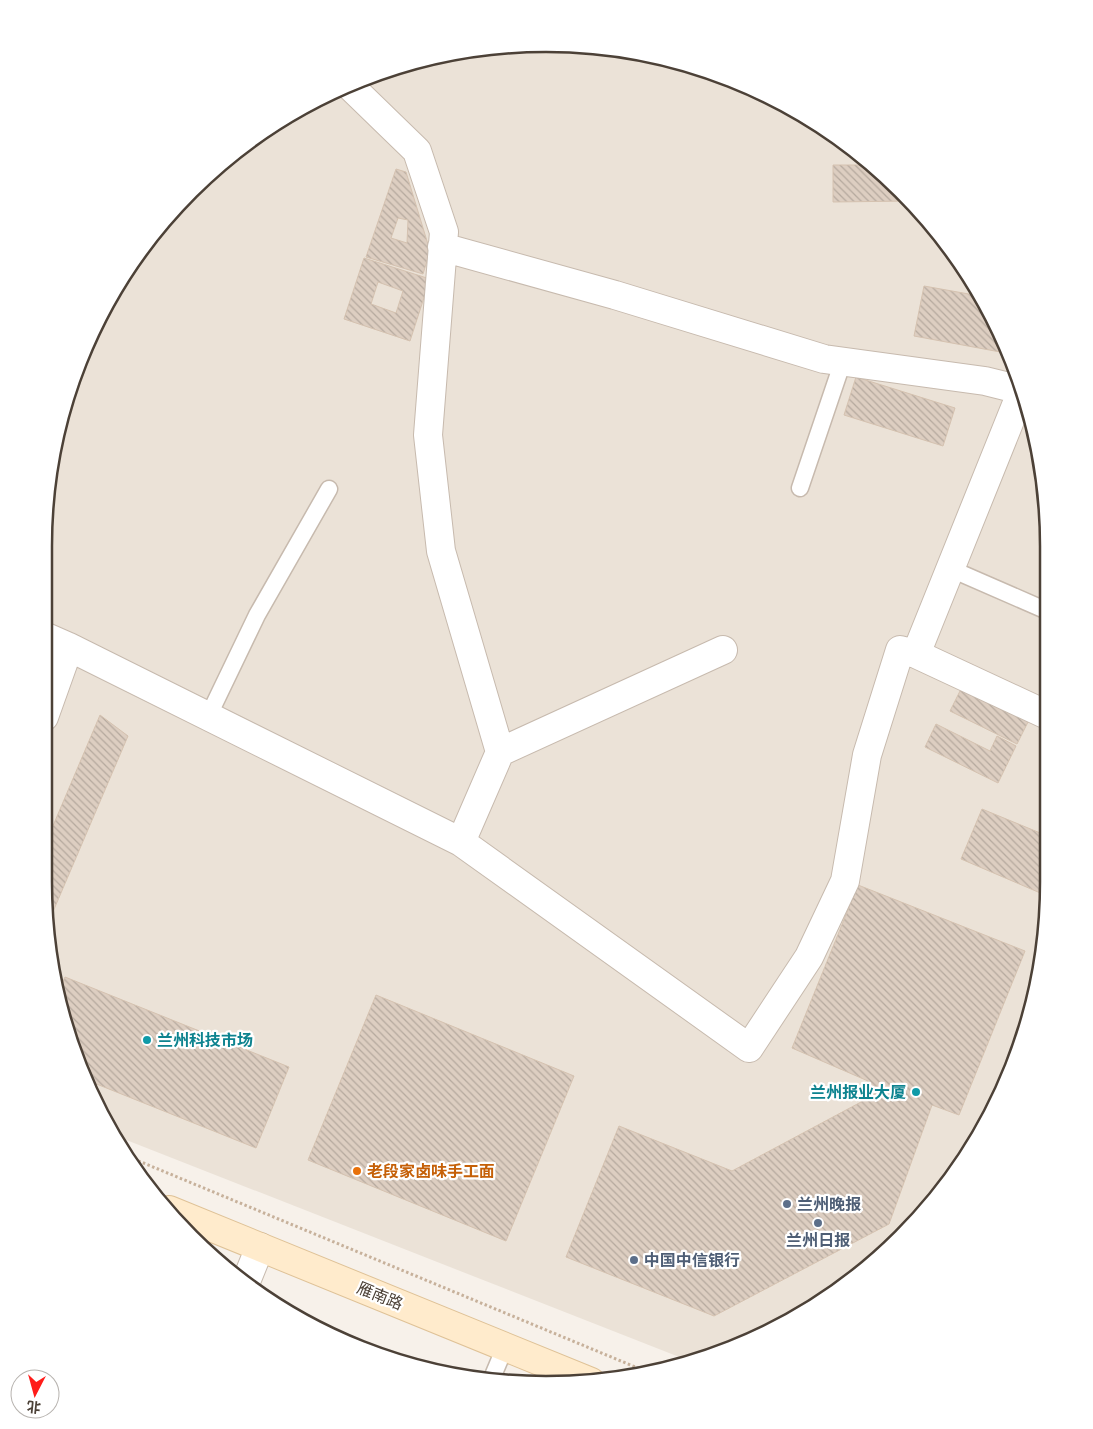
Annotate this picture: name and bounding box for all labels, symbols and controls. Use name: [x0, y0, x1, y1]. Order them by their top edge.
place label: 兰州科技市场: [157, 1031, 253, 1050]
marker: 兰州科技市场: [141, 1034, 153, 1046]
place label: 兰州报业大厦: [810, 1083, 906, 1102]
marker: 兰州报业大厦: [910, 1086, 922, 1098]
place label: 老段家卤味手工面: [367, 1162, 495, 1181]
marker: 老段家卤味手工面: [351, 1165, 363, 1177]
place label: 兰州晚报: [797, 1195, 861, 1214]
marker: 兰州晚报: [781, 1198, 793, 1210]
marker: 兰州日报: [812, 1217, 824, 1229]
place label: 兰州日报: [786, 1231, 850, 1250]
place label: 中国中信银行: [644, 1251, 740, 1270]
marker: 中国中信银行: [628, 1254, 640, 1266]
street label: 雁南路: [354, 1278, 406, 1314]
north arrow: [10, 1369, 60, 1419]
text: 北: [26, 1397, 42, 1416]

